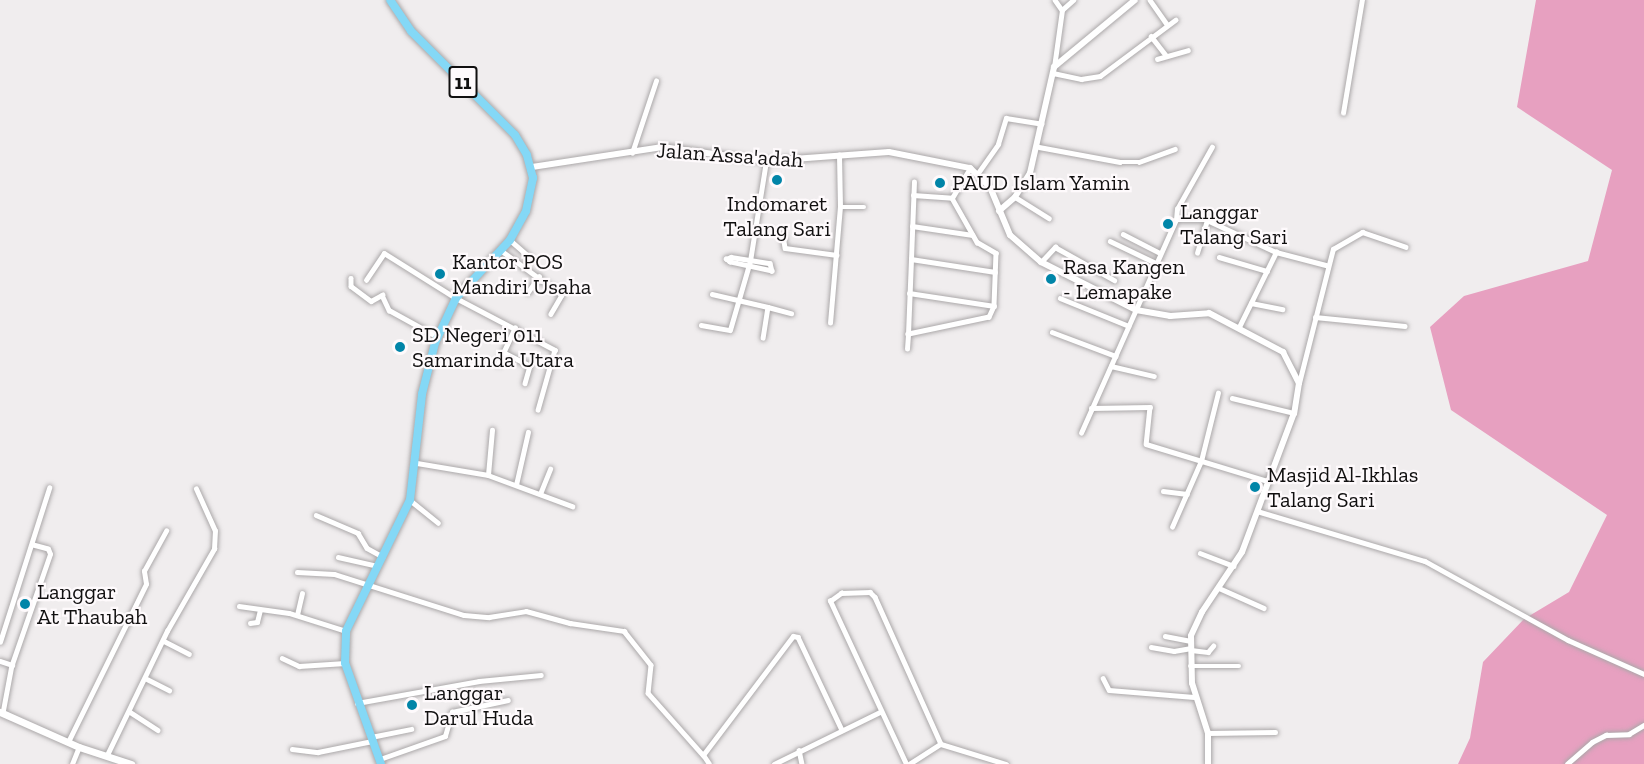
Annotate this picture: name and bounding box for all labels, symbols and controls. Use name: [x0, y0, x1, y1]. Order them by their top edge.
road number: 11: [448, 64, 478, 100]
street label: Jalan Assa'adah: [655, 137, 805, 173]
place label: PAUD Islam Yamin: [952, 170, 1130, 196]
marker: Indomaret Talang Sari: [770, 173, 784, 187]
marker: PAUD Islam Yamin: [933, 176, 947, 190]
place label: Indomaret Talang Sari: [723, 190, 831, 242]
place label: Langgar Talang Sari: [1180, 198, 1288, 249]
marker: Langgar Talang Sari: [1161, 217, 1175, 231]
place label: Kantor POS Mandiri Usaha: [452, 248, 591, 300]
place label: Rasa Kangen - Lemapake: [1063, 253, 1185, 304]
marker: Kantor POS Mandiri Usaha: [433, 267, 447, 281]
marker: Rasa Kangen - Lemapake: [1044, 272, 1058, 286]
place label: SD Negeri 011 Samarinda Utara: [412, 321, 574, 372]
marker: SD Negeri 011 Samarinda Utara: [393, 340, 407, 354]
place label: Masjid Al-Ikhlas Talang Sari: [1267, 461, 1419, 512]
marker: Masjid Al-Ikhlas Talang Sari: [1248, 480, 1262, 494]
place label: Langgar At Thaubah: [37, 578, 148, 630]
marker: Langgar At Thaubah: [18, 597, 32, 611]
place label: Langgar Darul Huda: [424, 679, 534, 730]
marker: Langgar Darul Huda: [405, 698, 419, 712]

